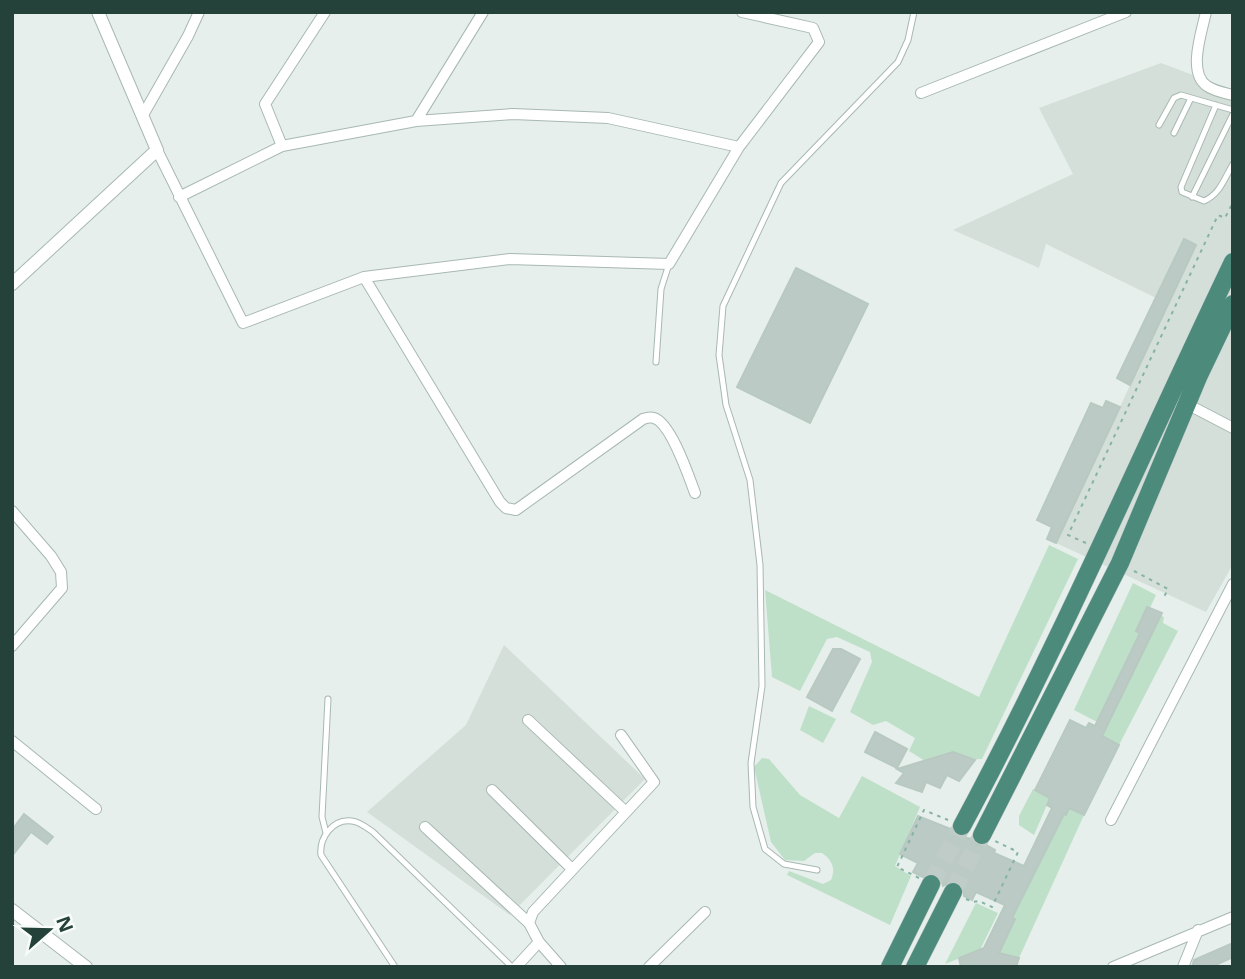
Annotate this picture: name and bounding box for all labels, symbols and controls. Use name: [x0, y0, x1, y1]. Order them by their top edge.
north arrow: [14, 895, 84, 965]
text: N: [50, 912, 80, 936]

